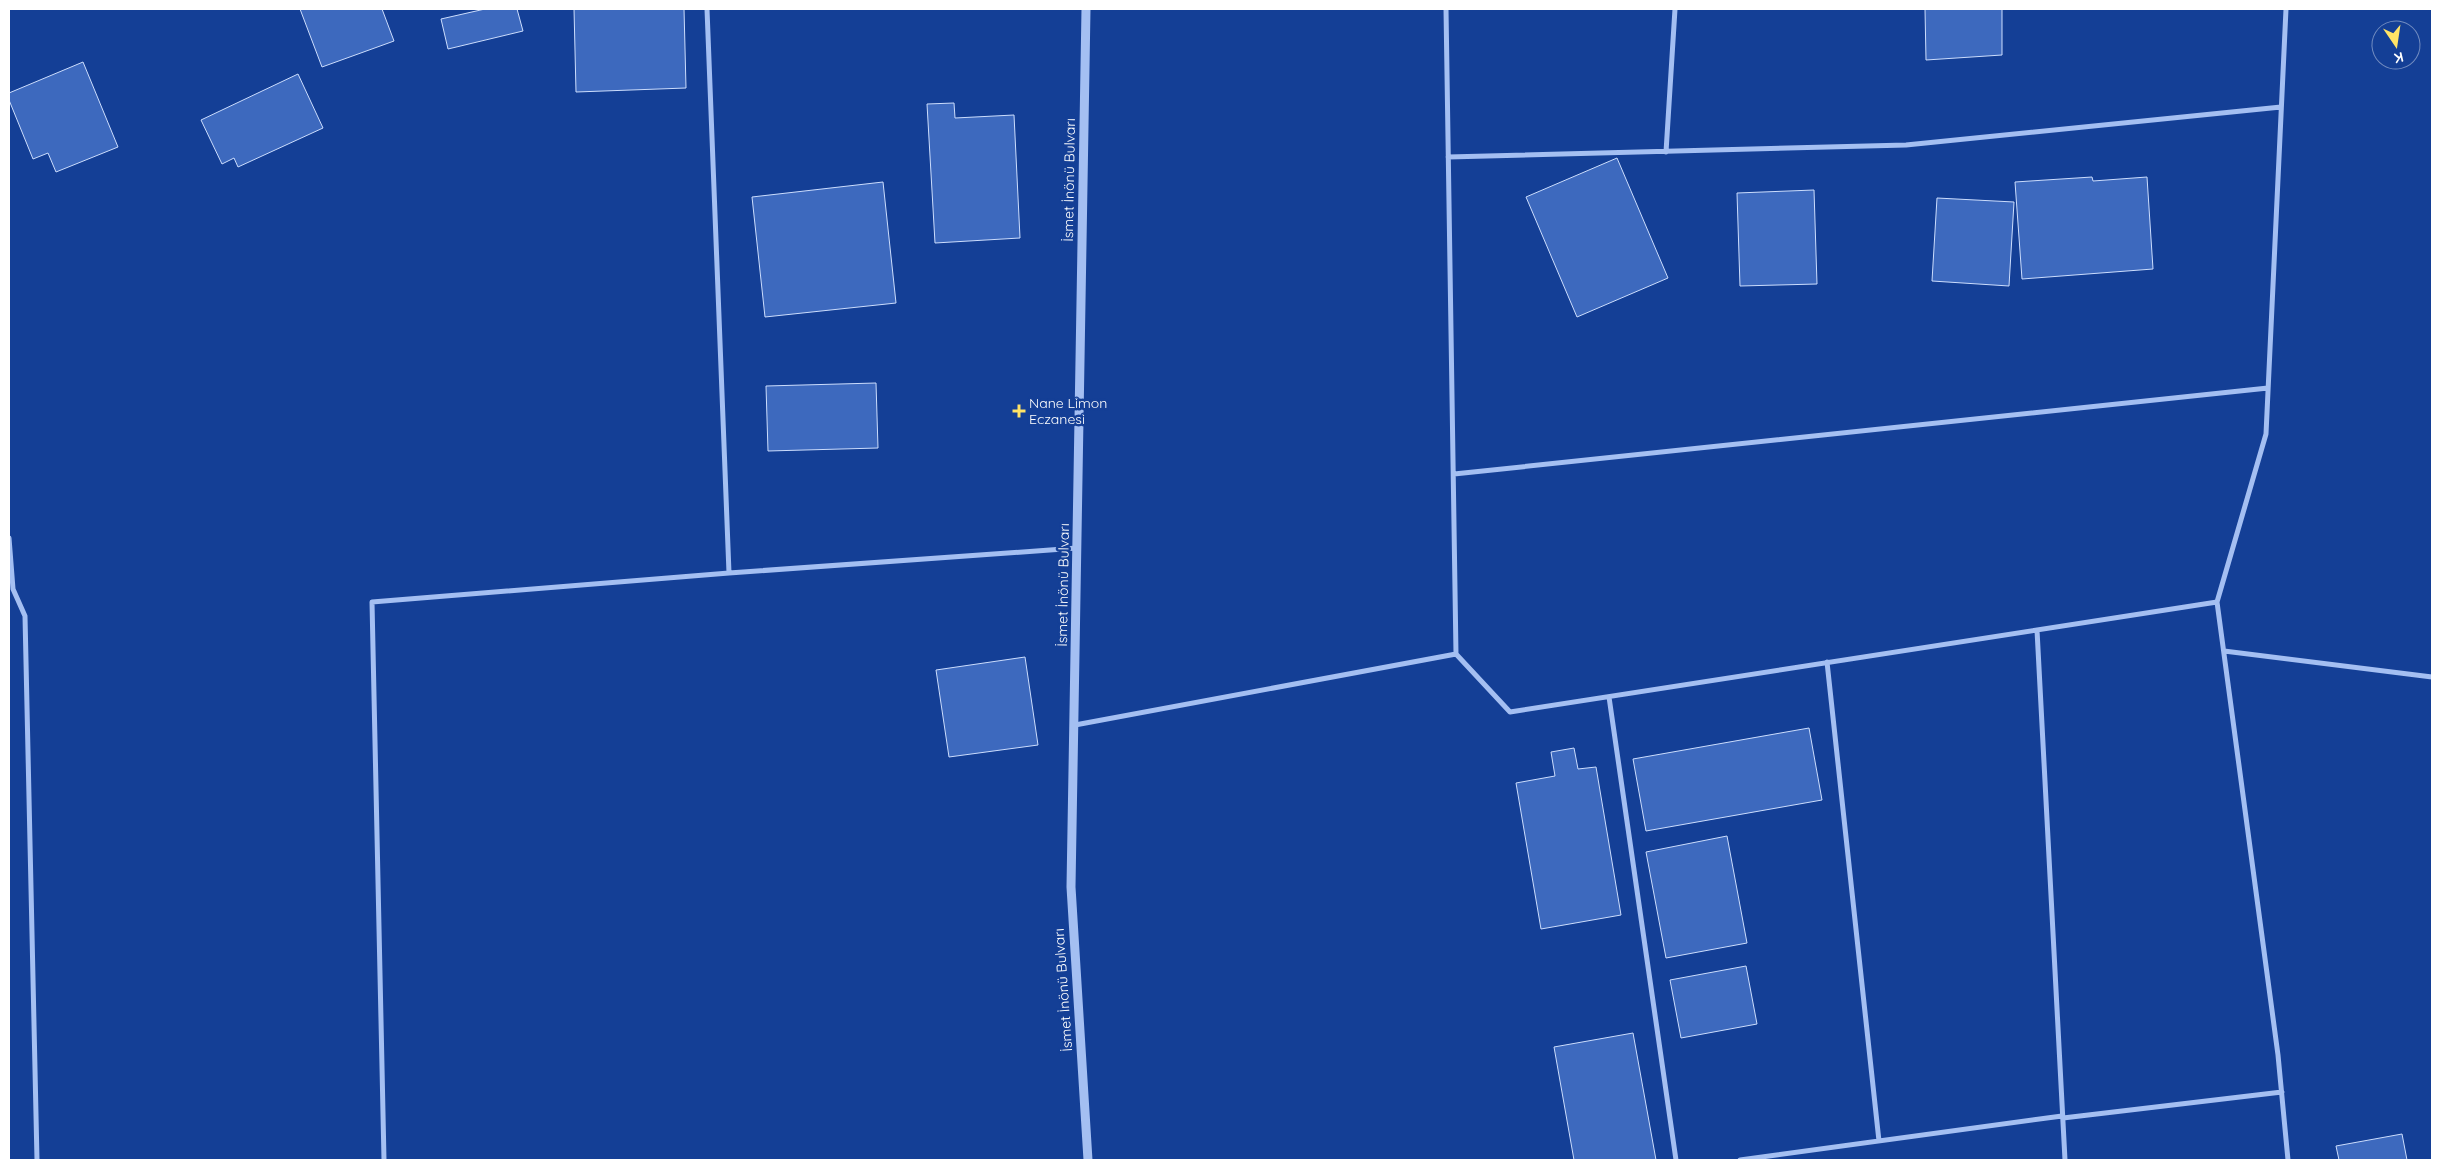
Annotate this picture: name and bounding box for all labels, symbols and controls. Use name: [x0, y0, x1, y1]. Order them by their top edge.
north arrow: [2371, 20, 2421, 70]
text: K: [2392, 48, 2405, 67]
street label: İsmet İnönü Bulvarı: [1059, 118, 1079, 242]
place label: Nane Limon Eczanesi: [1029, 394, 1107, 428]
marker: Nane Limon Eczanesi: [1013, 405, 1025, 417]
street label: İsmet İnönü Bulvarı: [1053, 523, 1073, 647]
street label: İsmet İnönü Bulvarı: [1050, 928, 1076, 1052]

